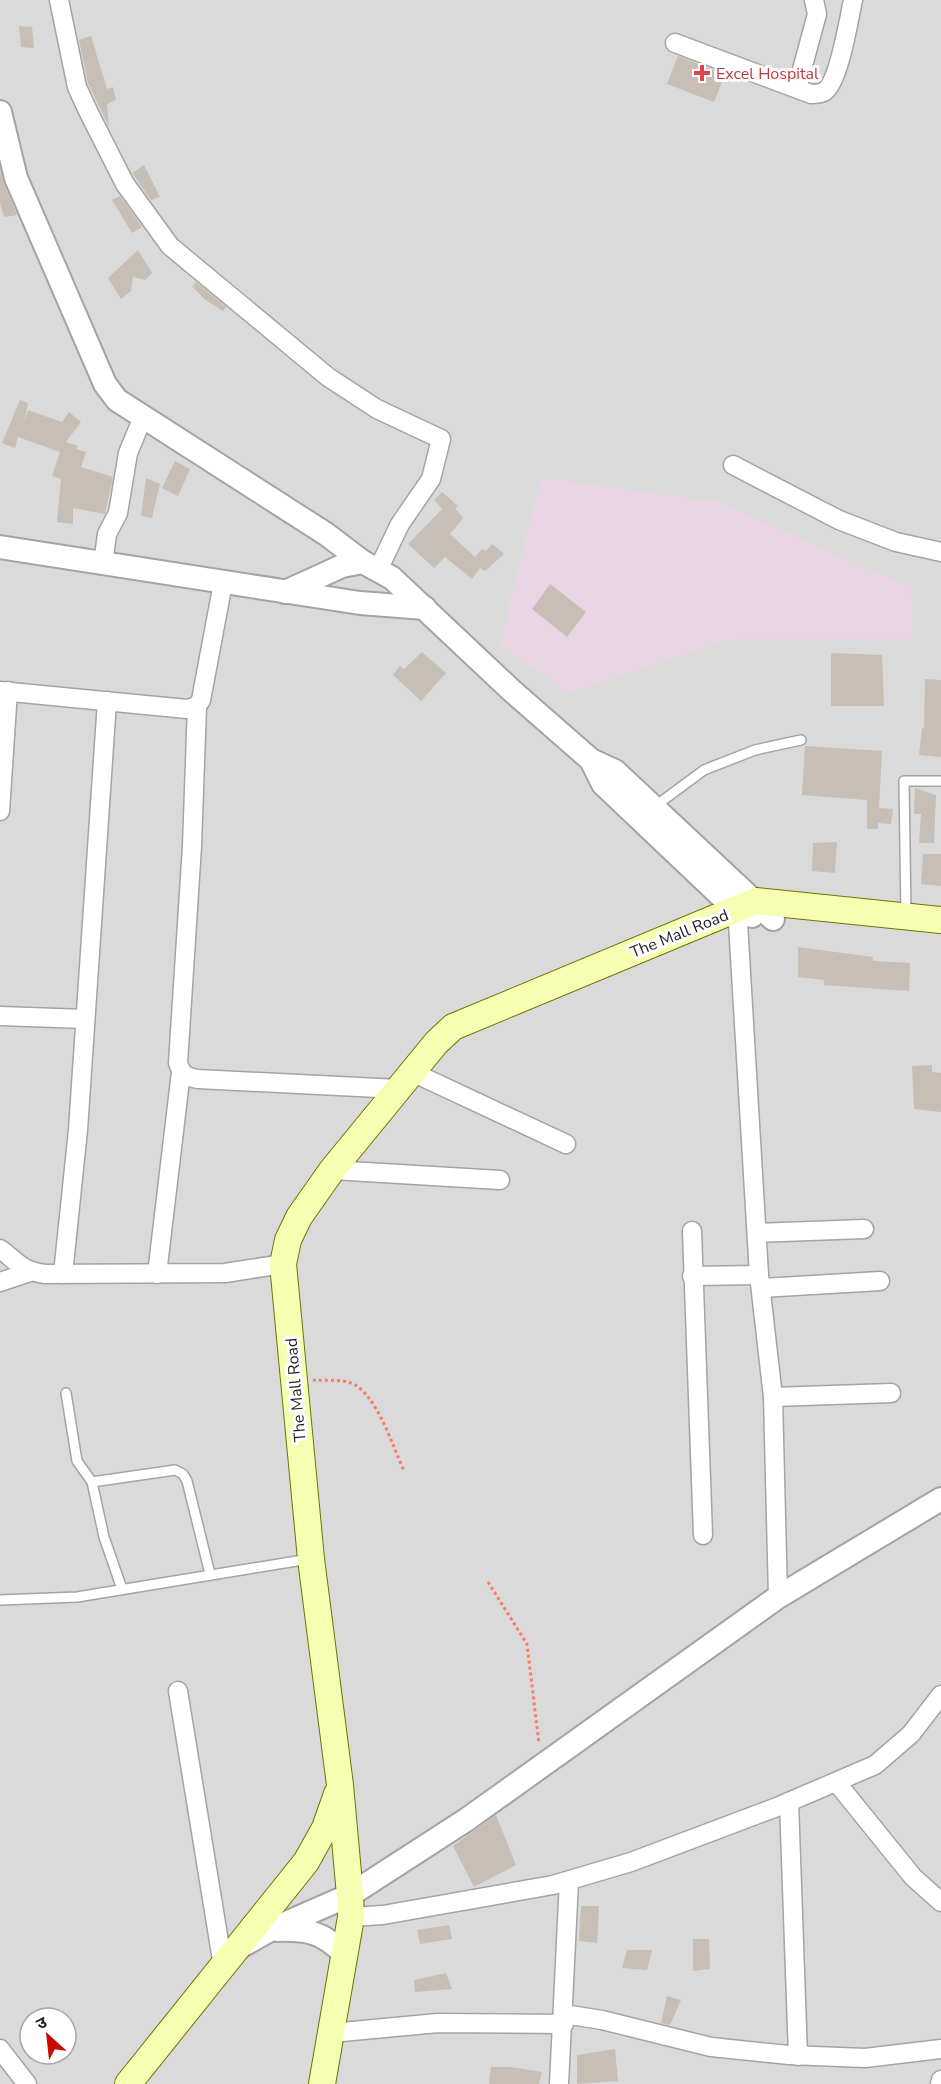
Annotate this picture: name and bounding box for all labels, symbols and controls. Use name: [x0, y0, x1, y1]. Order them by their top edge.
place label: Excel Hospital: [716, 63, 819, 85]
marker: Excel Hospital: [693, 64, 711, 82]
street label: The Mall Road: [627, 904, 732, 964]
street label: The Mall Road: [280, 1337, 312, 1443]
north arrow: [18, 2006, 78, 2066]
text: उ: [32, 2011, 51, 2035]

